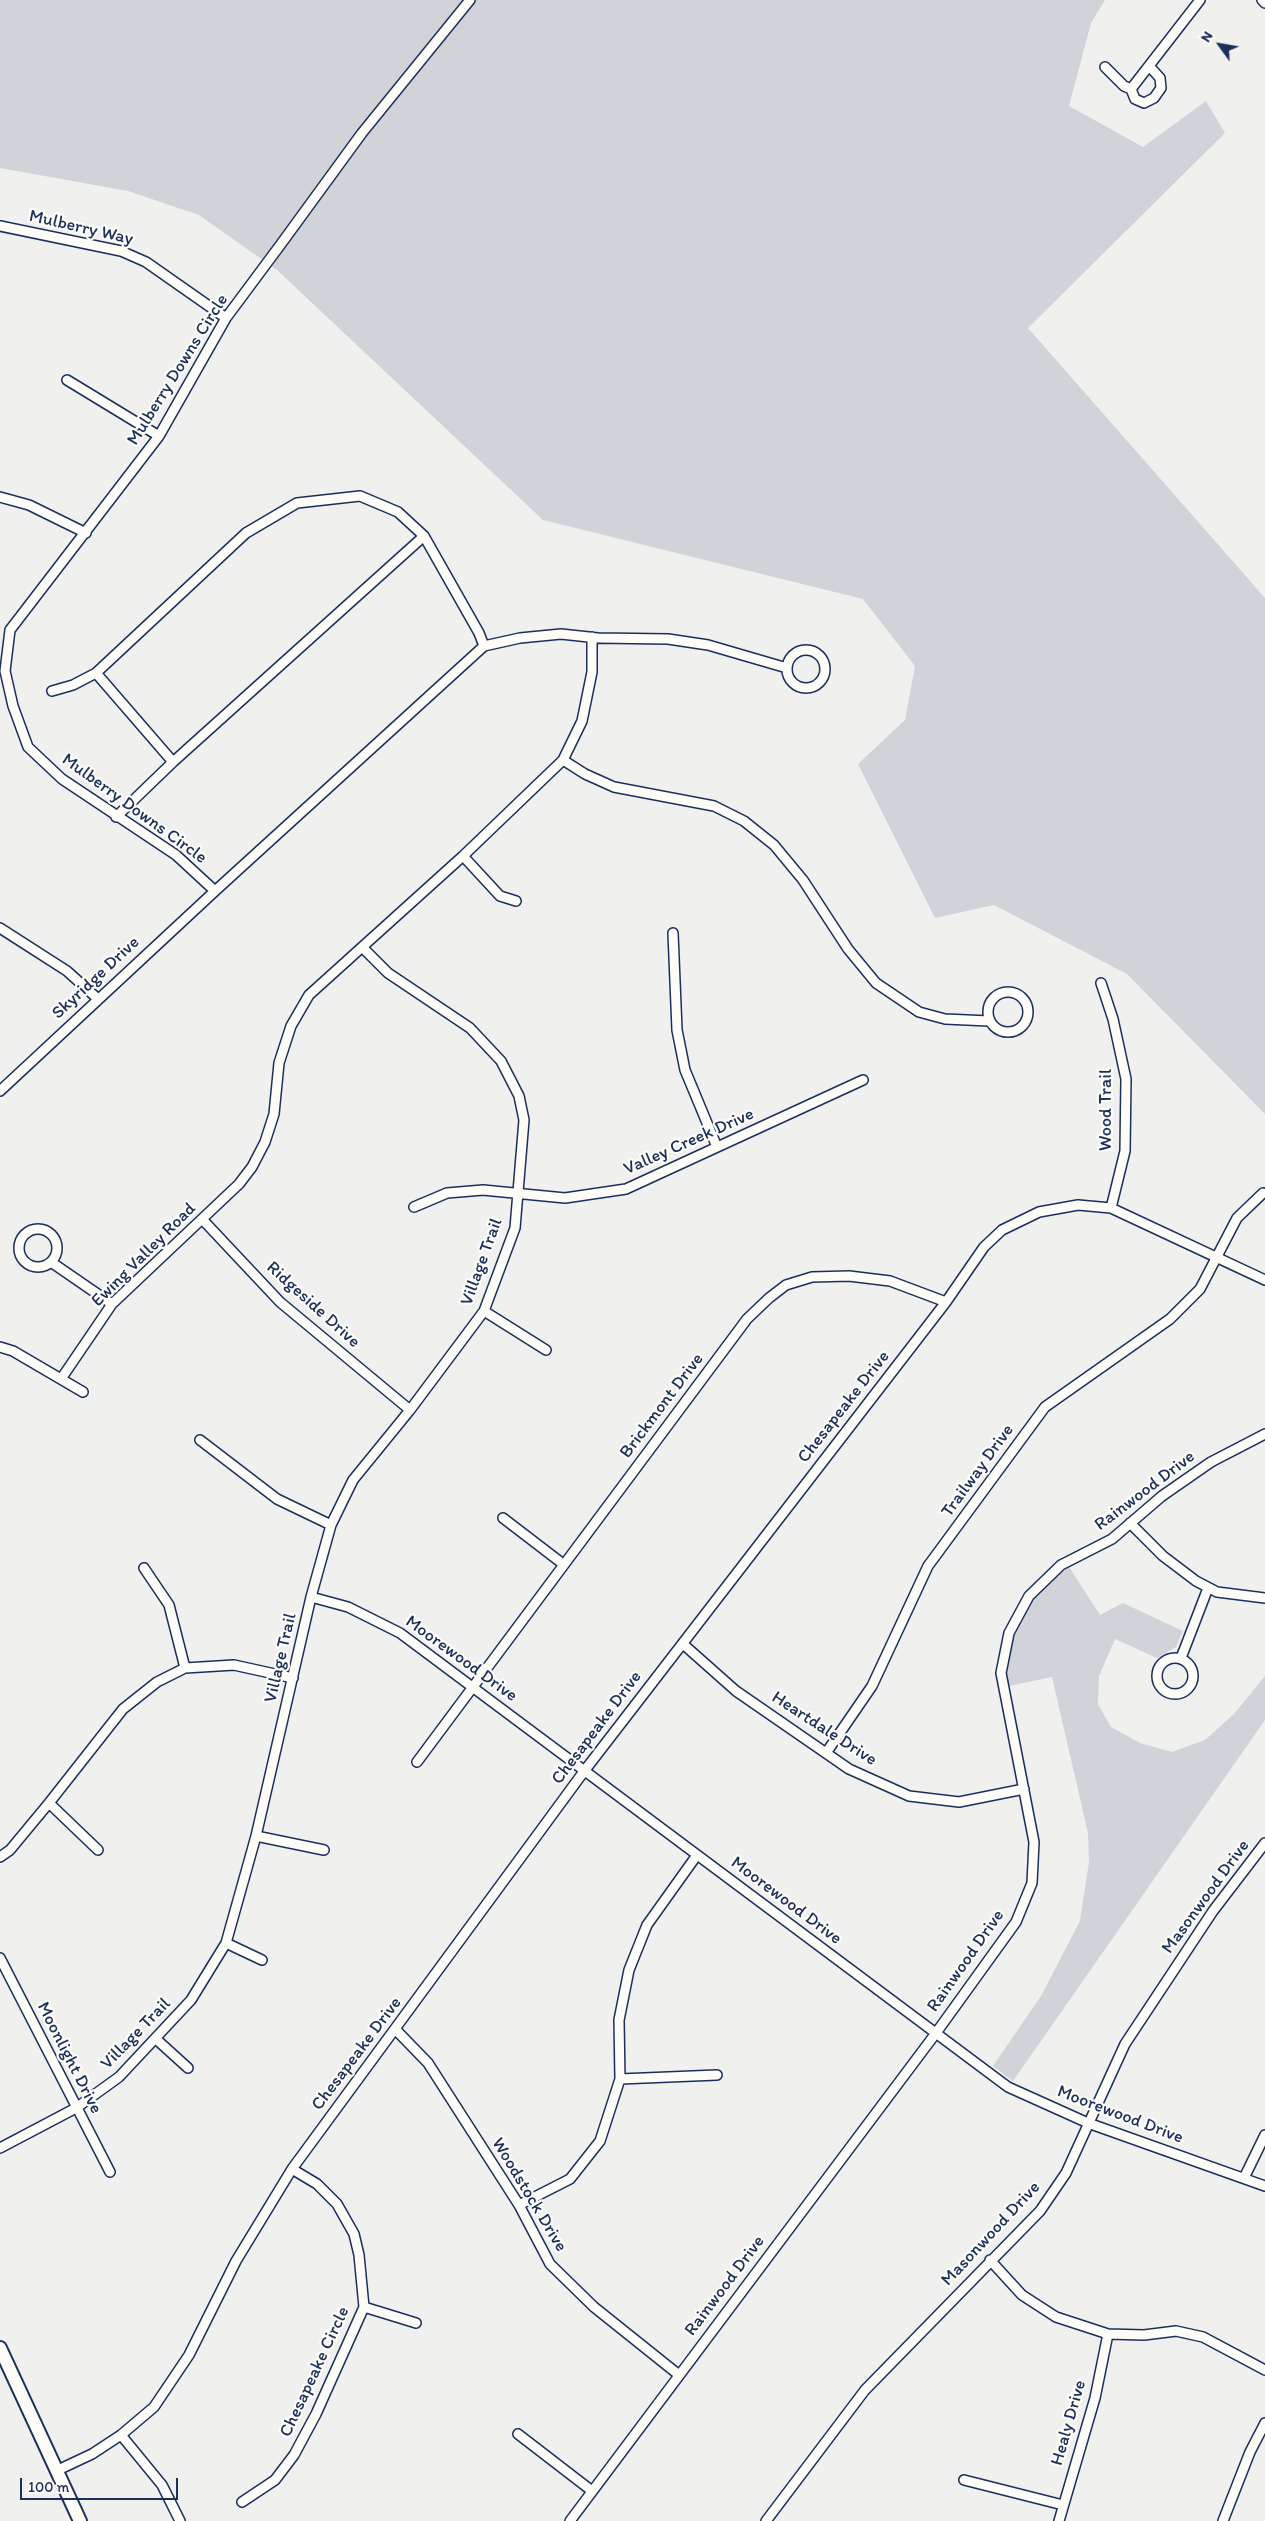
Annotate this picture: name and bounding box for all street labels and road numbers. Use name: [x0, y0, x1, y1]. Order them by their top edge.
street label: Mulberry Way: [27, 206, 135, 250]
street label: Mulberry Downs Circle: [123, 290, 233, 450]
street label: Mulberry Downs Circle: [57, 749, 211, 869]
street label: Skyridge Drive: [48, 932, 144, 1024]
street label: Wood Trail: [1095, 1069, 1117, 1151]
street label: Valley Creek Drive: [621, 1104, 757, 1180]
street label: Ewing Valley Road: [87, 1198, 201, 1312]
street label: Village Trail: [456, 1215, 508, 1309]
street label: Ridgeside Drive: [262, 1257, 364, 1353]
street label: Chesapeake Drive: [793, 1346, 895, 1468]
street label: Brickmont Drive: [615, 1349, 709, 1463]
street label: Trailway Drive: [937, 1420, 1019, 1522]
street label: Rainwood Drive: [1091, 1446, 1199, 1536]
street label: Village Trail: [260, 1611, 302, 1705]
street label: Moorewood Drive: [401, 1611, 521, 1707]
street label: Chesapeake Drive: [547, 1667, 647, 1789]
street label: Heartdale Drive: [767, 1687, 881, 1771]
street label: Masonwood Drive: [1157, 1836, 1255, 1958]
street label: Moorewood Drive: [726, 1852, 846, 1950]
street label: Rainwood Drive: [923, 1906, 1009, 2016]
street label: Chesapeake Drive: [307, 1993, 407, 2115]
street label: Village Trail: [97, 1994, 175, 2074]
street label: Moonlight Drive: [32, 1998, 106, 2118]
street label: Moorewood Drive: [1054, 2081, 1186, 2149]
street label: Woodstock Drive: [486, 2134, 572, 2256]
street label: Masonwood Drive: [937, 2177, 1045, 2291]
street label: Rainwood Drive: [680, 2232, 770, 2340]
street label: Chesapeake Circle: [275, 2303, 355, 2441]
street label: Healy Drive: [1046, 2378, 1092, 2468]

